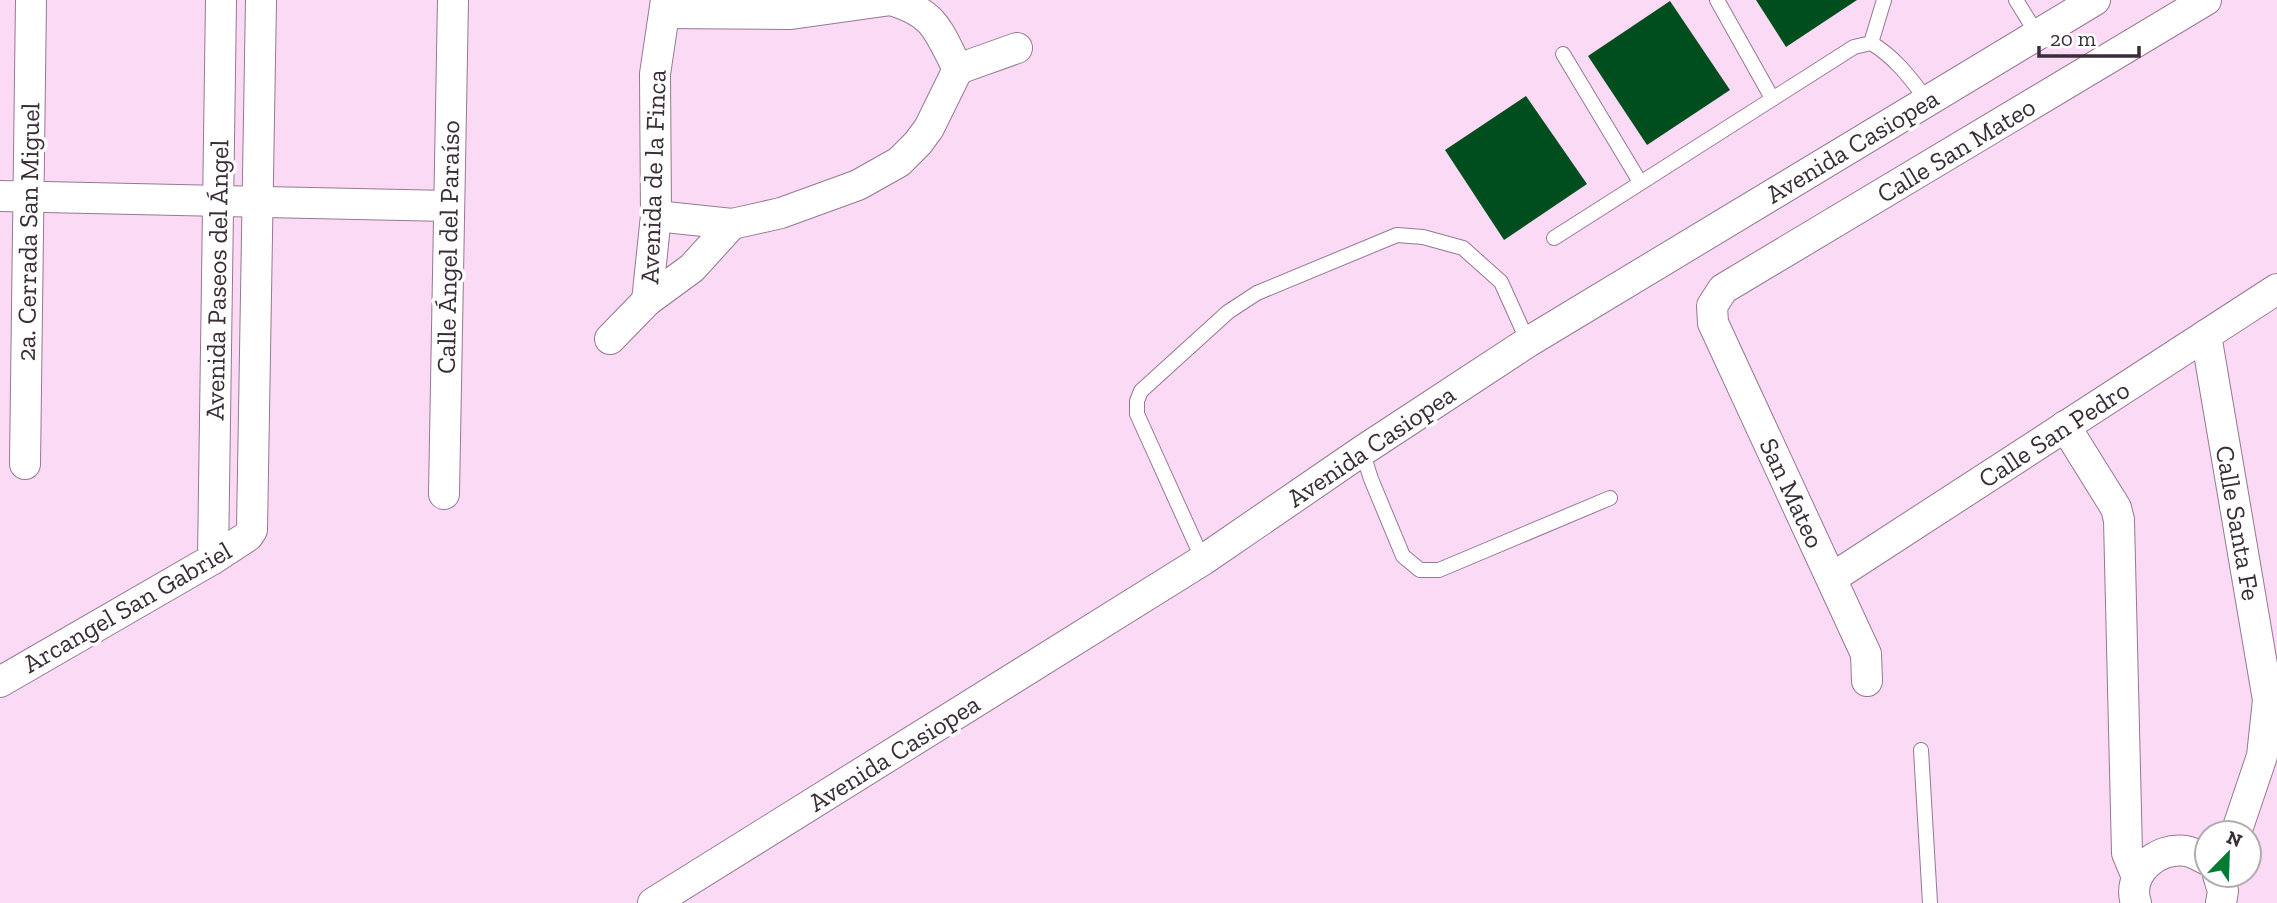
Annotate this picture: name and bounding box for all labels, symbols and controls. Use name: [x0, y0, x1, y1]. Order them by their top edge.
scale bar: [2039, 14, 2139, 58]
text: 20 m: [2050, 26, 2096, 51]
street label: Avenida de la Finca: [633, 69, 673, 285]
street label: Avenida Casiopea: [1760, 82, 1945, 210]
street label: Calle San Mateo: [1871, 90, 2041, 210]
street label: 2a. Cerrada San Miguel: [10, 102, 46, 362]
street label: Calle Ángel del Paraíso: [430, 120, 466, 374]
street label: Avenida Paseos del Ángel: [199, 139, 235, 421]
street label: Calle San Pedro: [1972, 373, 2136, 495]
street label: Avenida Casiopea: [1281, 378, 1462, 514]
street label: San Mateo: [1753, 433, 1831, 553]
street label: Calle Santa Fe: [2209, 443, 2267, 603]
street label: Arcangel San Gabriel: [17, 534, 237, 680]
street label: Avenida Casiopea: [802, 687, 986, 819]
north arrow: [2193, 819, 2263, 889]
text: N: [2223, 825, 2246, 852]

